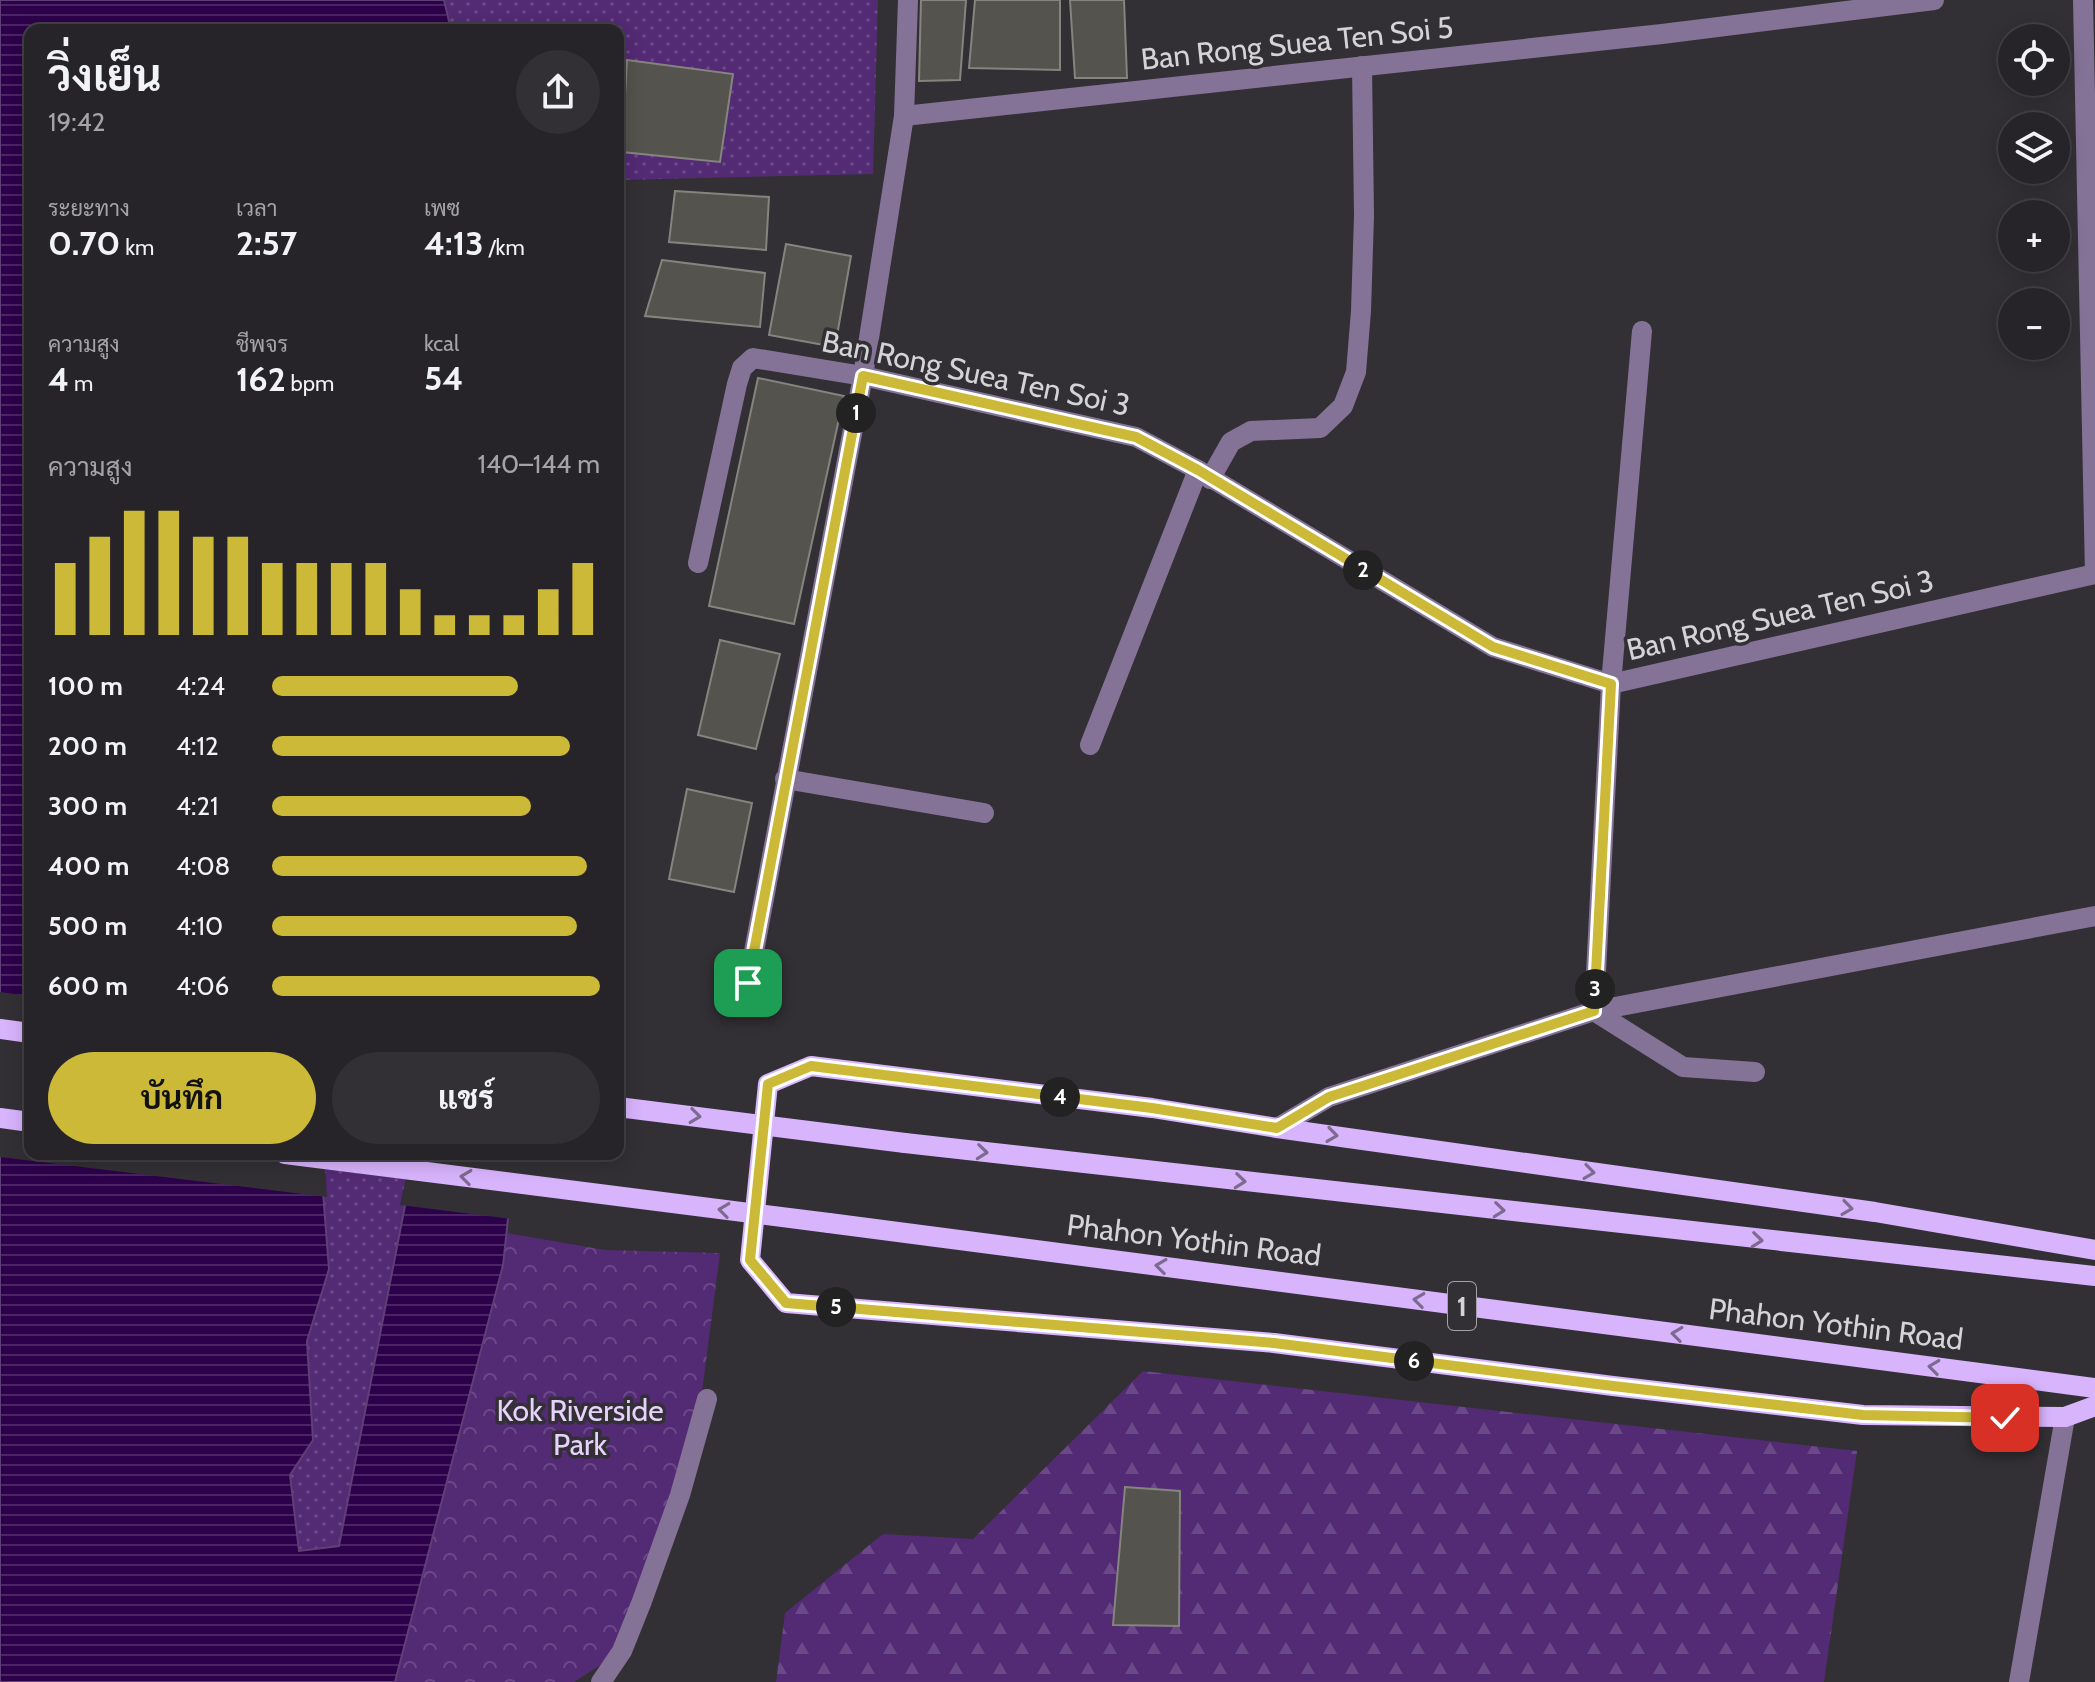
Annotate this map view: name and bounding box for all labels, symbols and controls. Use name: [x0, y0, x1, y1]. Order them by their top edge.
street label: Ban Rong Suea Ten Soi 5: [1139, 8, 1455, 78]
map controls: [1998, 24, 2070, 360]
button: locate: [1998, 24, 2070, 96]
text: วิ่งเย็น: [48, 49, 162, 102]
button: share: [516, 50, 600, 134]
text: 19:42: [48, 106, 105, 138]
button: layers: [1998, 112, 2070, 184]
text: ระยะทาง: [48, 195, 130, 222]
text: เวลา: [236, 195, 278, 222]
text: เพซ: [424, 195, 460, 222]
button: +: [1998, 200, 2070, 272]
text: 0.70: [48, 222, 120, 264]
text: 2:57: [236, 222, 297, 264]
text: 4:13: [424, 222, 484, 264]
text: km: [120, 234, 154, 261]
text: /km: [484, 234, 525, 261]
button: −: [1998, 288, 2070, 360]
street label: Ban Rong Suea Ten Soi 3: [819, 322, 1133, 424]
text: kcal: [424, 330, 459, 357]
text: ความสูง: [48, 331, 119, 358]
text: ชีพจร: [236, 331, 288, 358]
text: 54: [424, 357, 463, 399]
text: 4: [48, 358, 69, 400]
text: 162: [236, 358, 286, 400]
text: m: [69, 370, 93, 397]
text: bpm: [286, 370, 334, 397]
pin: 1: [836, 393, 876, 433]
text: 1: [852, 399, 860, 426]
text: 140–144 m: [477, 448, 600, 480]
text: ความสูง: [48, 451, 132, 483]
pin: 2: [1343, 550, 1383, 590]
text: 2: [1357, 556, 1369, 583]
street label: Ban Rong Suea Ten Soi 3: [1623, 562, 1937, 668]
text: 100 m: [48, 670, 123, 702]
text: 4:24: [176, 670, 225, 702]
text: 200 m: [48, 730, 127, 762]
text: 4:12: [176, 730, 219, 762]
text: 300 m: [48, 790, 127, 822]
text: 4:21: [176, 790, 219, 822]
text: 400 m: [48, 850, 129, 882]
text: 4:08: [176, 850, 230, 882]
text: 500 m: [48, 910, 127, 942]
text: 4:10: [176, 910, 223, 942]
pin: [714, 949, 782, 1017]
icon: arrive: [726, 961, 770, 1005]
pin: 3: [1575, 969, 1615, 1009]
text: 600 m: [48, 970, 128, 1002]
text: 4:06: [176, 970, 229, 1002]
text: 3: [1589, 975, 1601, 1002]
button: บันทึก: [48, 1052, 316, 1144]
button: แชร์: [332, 1052, 600, 1144]
pin: 4: [1040, 1077, 1080, 1117]
text: 4: [1053, 1083, 1067, 1110]
one-way arrow: [689, 1108, 702, 1125]
one-way arrow: [1325, 1126, 1339, 1143]
one-way arrow: [976, 1143, 989, 1160]
one-way arrow: [1582, 1163, 1596, 1180]
one-way arrow: [459, 1169, 473, 1186]
one-way arrow: [1233, 1172, 1247, 1189]
one-way arrow: [1840, 1199, 1854, 1216]
one-way arrow: [717, 1201, 730, 1218]
one-way arrow: [1493, 1202, 1506, 1219]
street label: Phahon Yothin Road: [1065, 1206, 1323, 1274]
one-way arrow: [1751, 1231, 1764, 1248]
one-way arrow: [1154, 1258, 1168, 1275]
road number: 1: [1448, 1282, 1476, 1330]
pin: 5: [816, 1287, 856, 1327]
street label: Phahon Yothin Road: [1707, 1290, 1965, 1358]
one-way arrow: [1412, 1292, 1426, 1309]
text: 5: [830, 1293, 842, 1320]
one-way arrow: [1670, 1325, 1683, 1342]
pin: 6: [1394, 1341, 1434, 1381]
text: 6: [1408, 1347, 1420, 1374]
one-way arrow: [1927, 1359, 1941, 1376]
pin: [1971, 1384, 2039, 1452]
park label: Kok Riverside Park: [496, 1392, 664, 1463]
icon: check: [1983, 1396, 2027, 1440]

